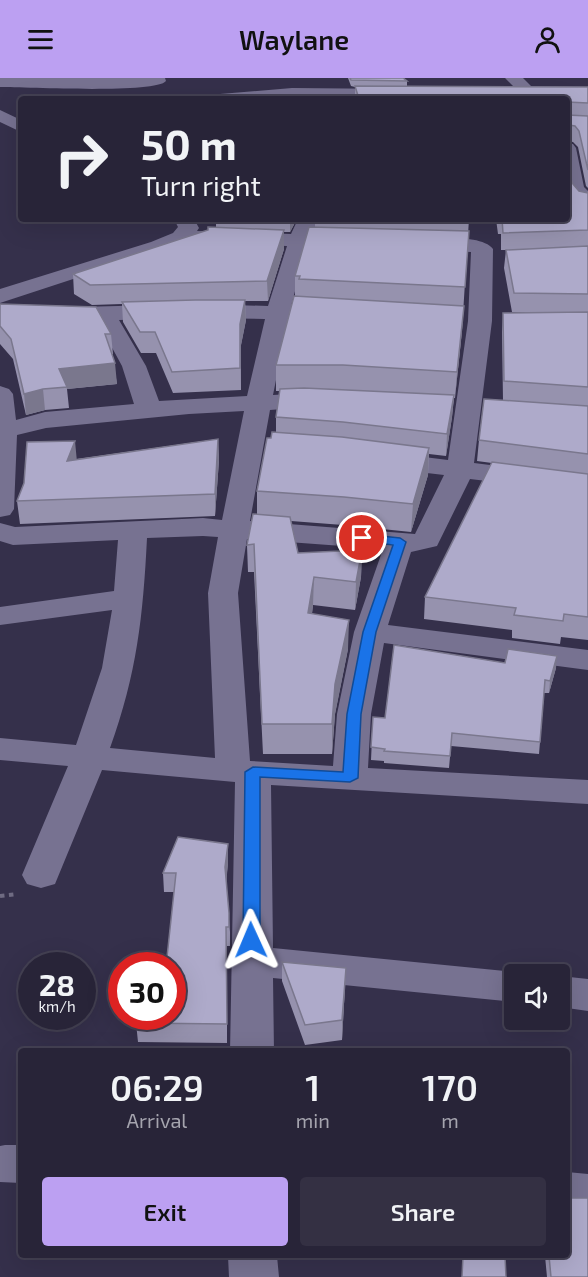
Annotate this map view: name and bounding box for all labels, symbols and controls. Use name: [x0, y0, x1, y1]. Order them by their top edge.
icon: menu: [24, 23, 57, 56]
text: Waylane: [239, 23, 349, 55]
icon: person: [531, 23, 564, 56]
text: 50 m: [141, 118, 237, 168]
icon: right: [42, 120, 120, 198]
text: Turn right: [141, 169, 261, 201]
pin: [336, 512, 387, 563]
icon: arrive: [345, 521, 378, 554]
position arrow: [219, 908, 283, 972]
speed limit sign: 30: [108, 952, 186, 1030]
map controls: [504, 964, 570, 1030]
button: sound: [504, 964, 570, 1030]
text: 28: [39, 966, 75, 1002]
text: km/h: [38, 997, 76, 1015]
text: 06:29: [110, 1065, 204, 1108]
text: 1: [305, 1065, 320, 1108]
text: 170: [422, 1065, 478, 1108]
text: Arrival: [126, 1108, 187, 1132]
text: min: [296, 1108, 330, 1132]
text: m: [441, 1108, 459, 1132]
button: Exit: [42, 1177, 288, 1246]
button: Share: [300, 1177, 546, 1246]

